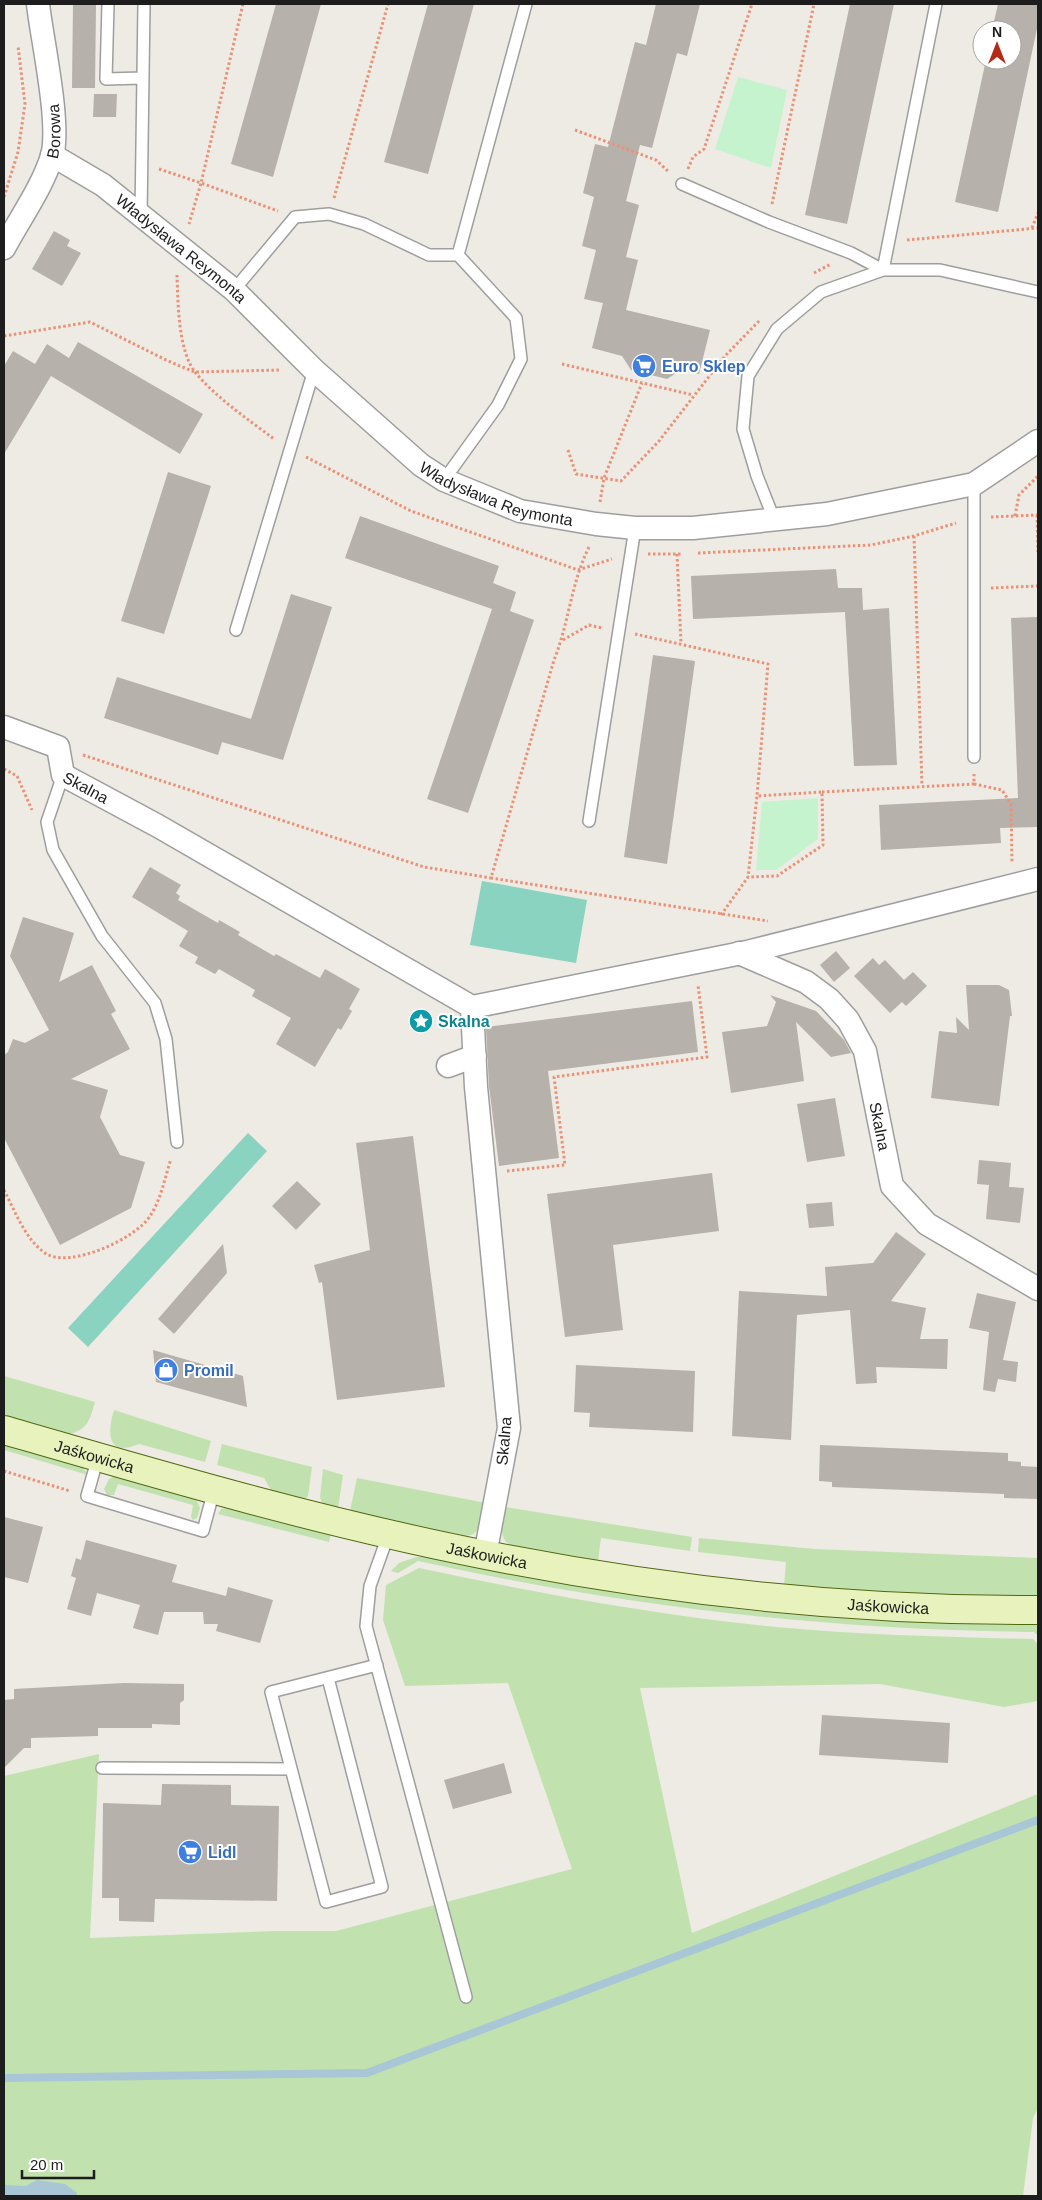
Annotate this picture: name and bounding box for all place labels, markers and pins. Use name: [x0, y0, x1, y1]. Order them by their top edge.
supermarket icon: Euro Sklep: [631, 353, 657, 379]
place label: Euro Sklep: [662, 358, 746, 375]
place icon: Skalna: [408, 1008, 434, 1034]
place label: Skalna: [438, 1013, 490, 1030]
shop icon: Promil: [153, 1357, 179, 1383]
place label: Promil: [184, 1362, 234, 1379]
supermarket icon: Lidl: [177, 1839, 203, 1865]
place label: Lidl: [208, 1844, 236, 1861]

